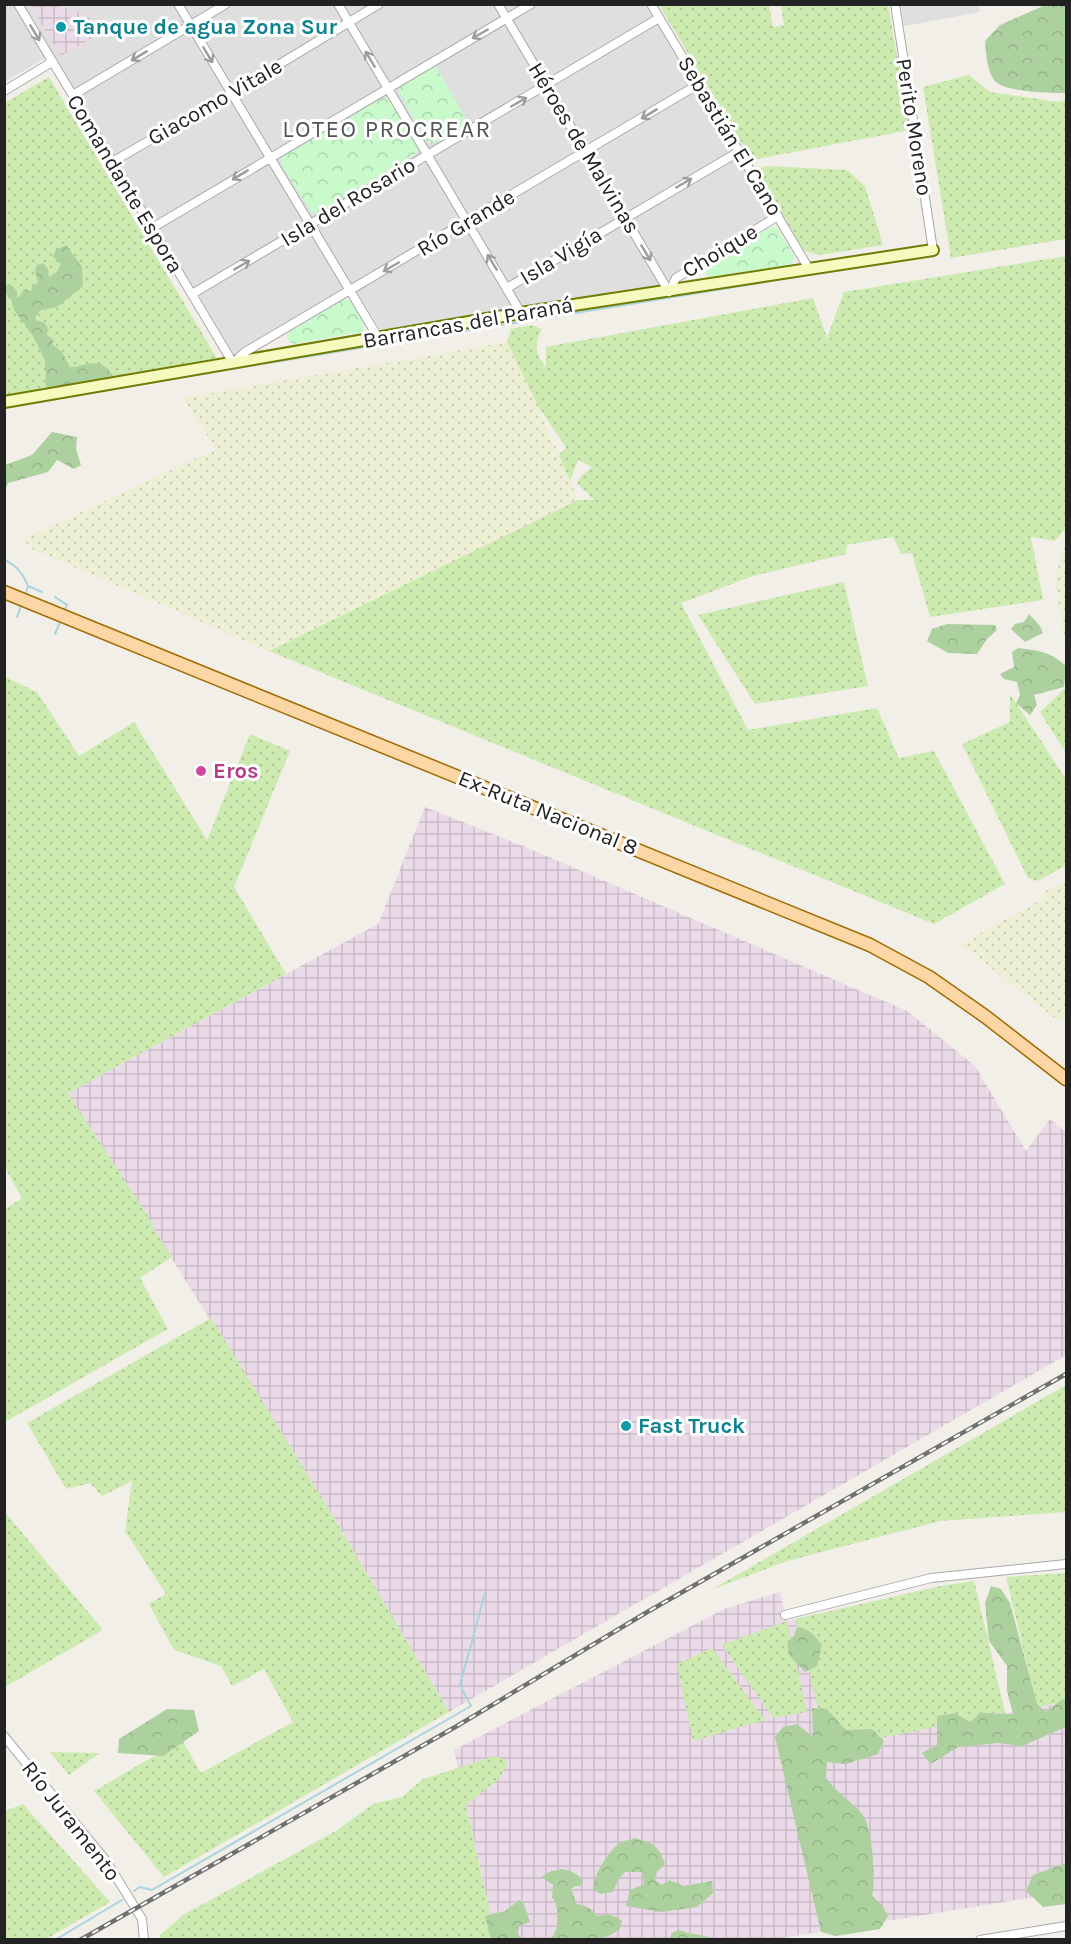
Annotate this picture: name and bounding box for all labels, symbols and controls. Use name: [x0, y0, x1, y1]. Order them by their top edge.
place label: Tanque de agua Zona Sur: [73, 14, 337, 40]
marker: Tanque de agua Zona Sur: [54, 20, 68, 34]
one-way arrow: [29, 24, 41, 41]
one-way arrow: [472, 28, 489, 40]
one-way arrow: [203, 46, 215, 63]
one-way arrow: [131, 50, 148, 62]
one-way arrow: [364, 51, 376, 68]
street label: Sebastián El Cano: [672, 52, 788, 220]
street label: Giacomo Vitale: [143, 53, 287, 151]
street label: Perito Moreno: [890, 56, 938, 198]
street label: Héroes de Malvinas: [523, 58, 645, 238]
street label: Comandante Espora: [61, 90, 189, 278]
one-way arrow: [510, 95, 527, 107]
one-way arrow: [641, 108, 658, 120]
district label: LOTEO PROCREAR: [282, 115, 492, 143]
street label: Isla del Rosario: [276, 152, 420, 252]
one-way arrow: [232, 170, 249, 182]
one-way arrow: [675, 177, 692, 189]
street label: Río Grande: [413, 184, 519, 262]
street label: Choique: [678, 219, 762, 283]
street label: Isla Vigía: [515, 221, 607, 291]
one-way arrow: [641, 244, 653, 261]
one-way arrow: [485, 254, 497, 271]
one-way arrow: [233, 258, 250, 270]
one-way arrow: [383, 261, 400, 273]
street label: Barrancas del Paraná: [361, 292, 575, 354]
place label: Eros: [213, 758, 259, 784]
marker: Eros: [194, 764, 208, 778]
street label: Ex-Ruta Nacional 8: [455, 765, 641, 861]
place label: Fast Truck: [638, 1413, 745, 1439]
marker: Fast Truck: [619, 1419, 633, 1433]
street label: Río Juramento: [16, 1756, 126, 1886]

